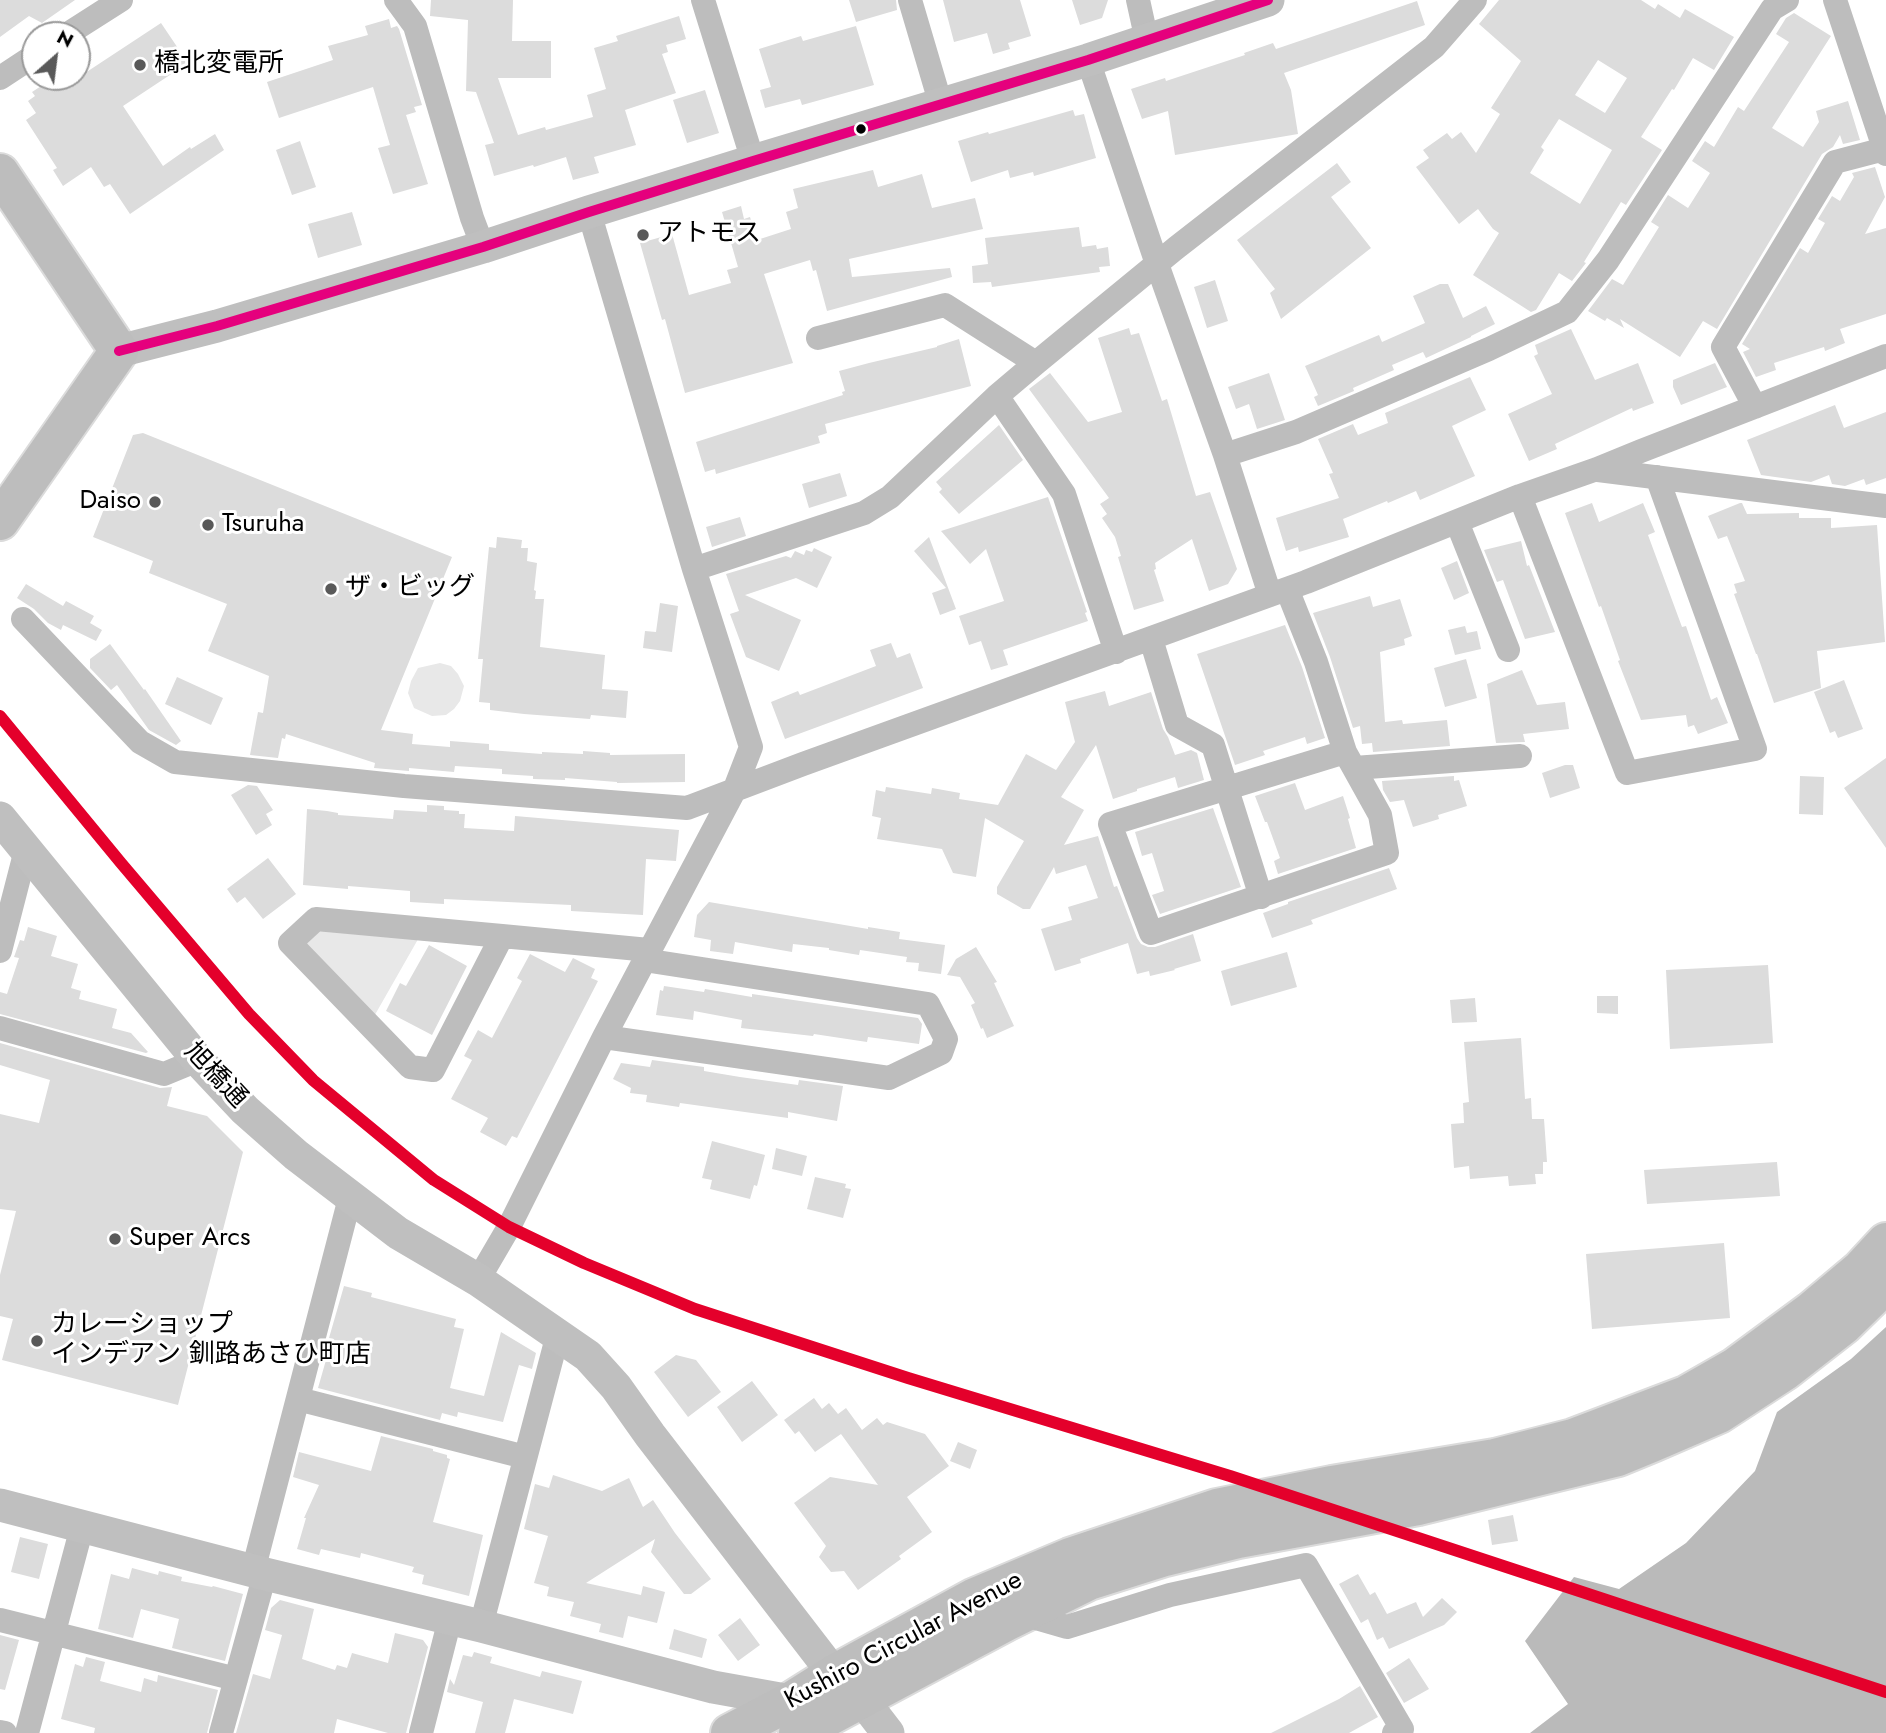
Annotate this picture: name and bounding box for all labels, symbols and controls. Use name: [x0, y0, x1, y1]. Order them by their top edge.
north arrow: [21, 21, 91, 91]
text: N: [52, 23, 78, 54]
place label: 橋北変電所: [154, 49, 284, 81]
marker: 橋北変電所: [132, 57, 148, 73]
unlabelled marker: [854, 122, 868, 136]
place label: アトモス: [657, 219, 761, 251]
marker: アトモス: [635, 227, 651, 243]
place label: Daiso: [79, 486, 141, 518]
marker: Daiso: [147, 494, 163, 510]
place label: Tsuruha: [222, 509, 304, 541]
marker: Tsuruha: [200, 517, 216, 533]
place label: ザ・ビッグ: [345, 573, 475, 605]
marker: ザ・ビッグ: [323, 581, 339, 597]
street label: 旭橋通: [177, 1037, 253, 1115]
place label: Super Arcs: [129, 1223, 250, 1255]
marker: Super Arcs: [107, 1231, 123, 1247]
place label: カレーショップ インデアン 釧路あさひ町店: [51, 1310, 371, 1372]
marker: カレーショップ インデアン 釧路あさひ町店: [29, 1333, 45, 1349]
street label: Kushiro Circular Avenue: [780, 1565, 1028, 1717]

